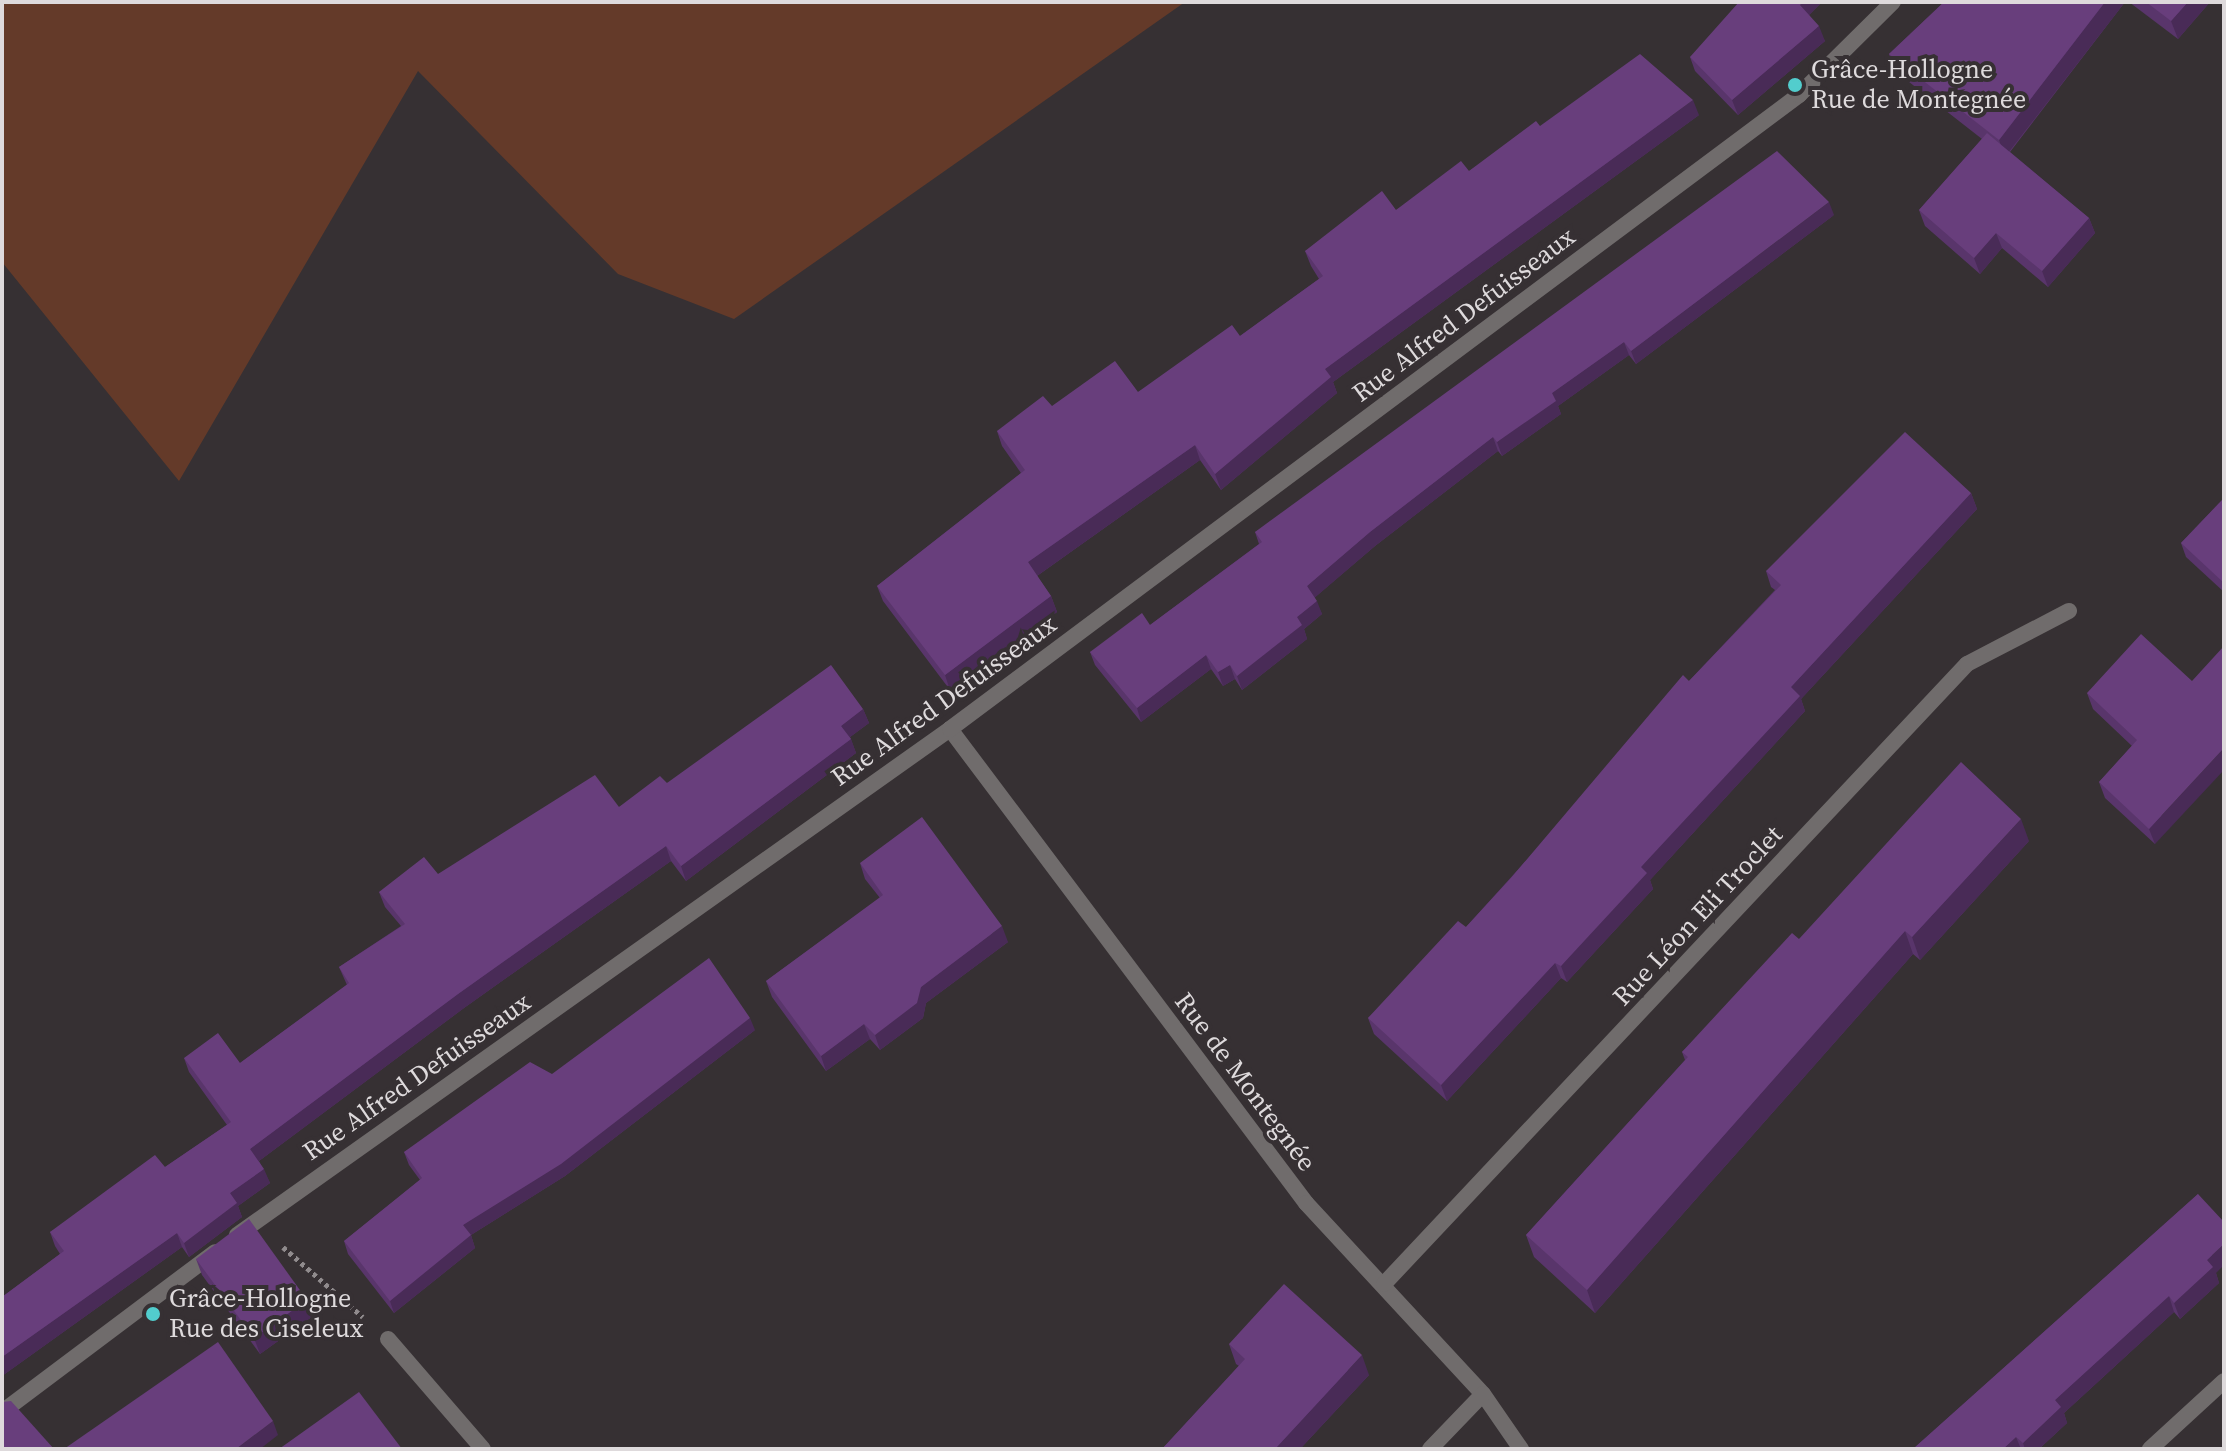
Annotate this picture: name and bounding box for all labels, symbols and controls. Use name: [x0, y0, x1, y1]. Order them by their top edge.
place label: Grâce-Hollogne Rue de Montegnée: [1811, 54, 2026, 116]
marker: Grâce-Hollogne Rue de Montegnée: [1786, 76, 1804, 94]
street label: Rue Alfred Defuisseaux: [1346, 221, 1582, 409]
street label: Rue Alfred Defuisseaux: [825, 609, 1063, 793]
street label: Rue Léon Eli Troclet: [1607, 820, 1789, 1012]
street label: Rue Alfred Defuisseaux: [297, 987, 537, 1167]
street label: Rue de Montegnée: [1168, 987, 1322, 1177]
place label: Grâce-Hollogne Rue des Ciseleux: [169, 1283, 363, 1344]
marker: Grâce-Hollogne Rue des Ciseleux: [144, 1305, 162, 1323]

